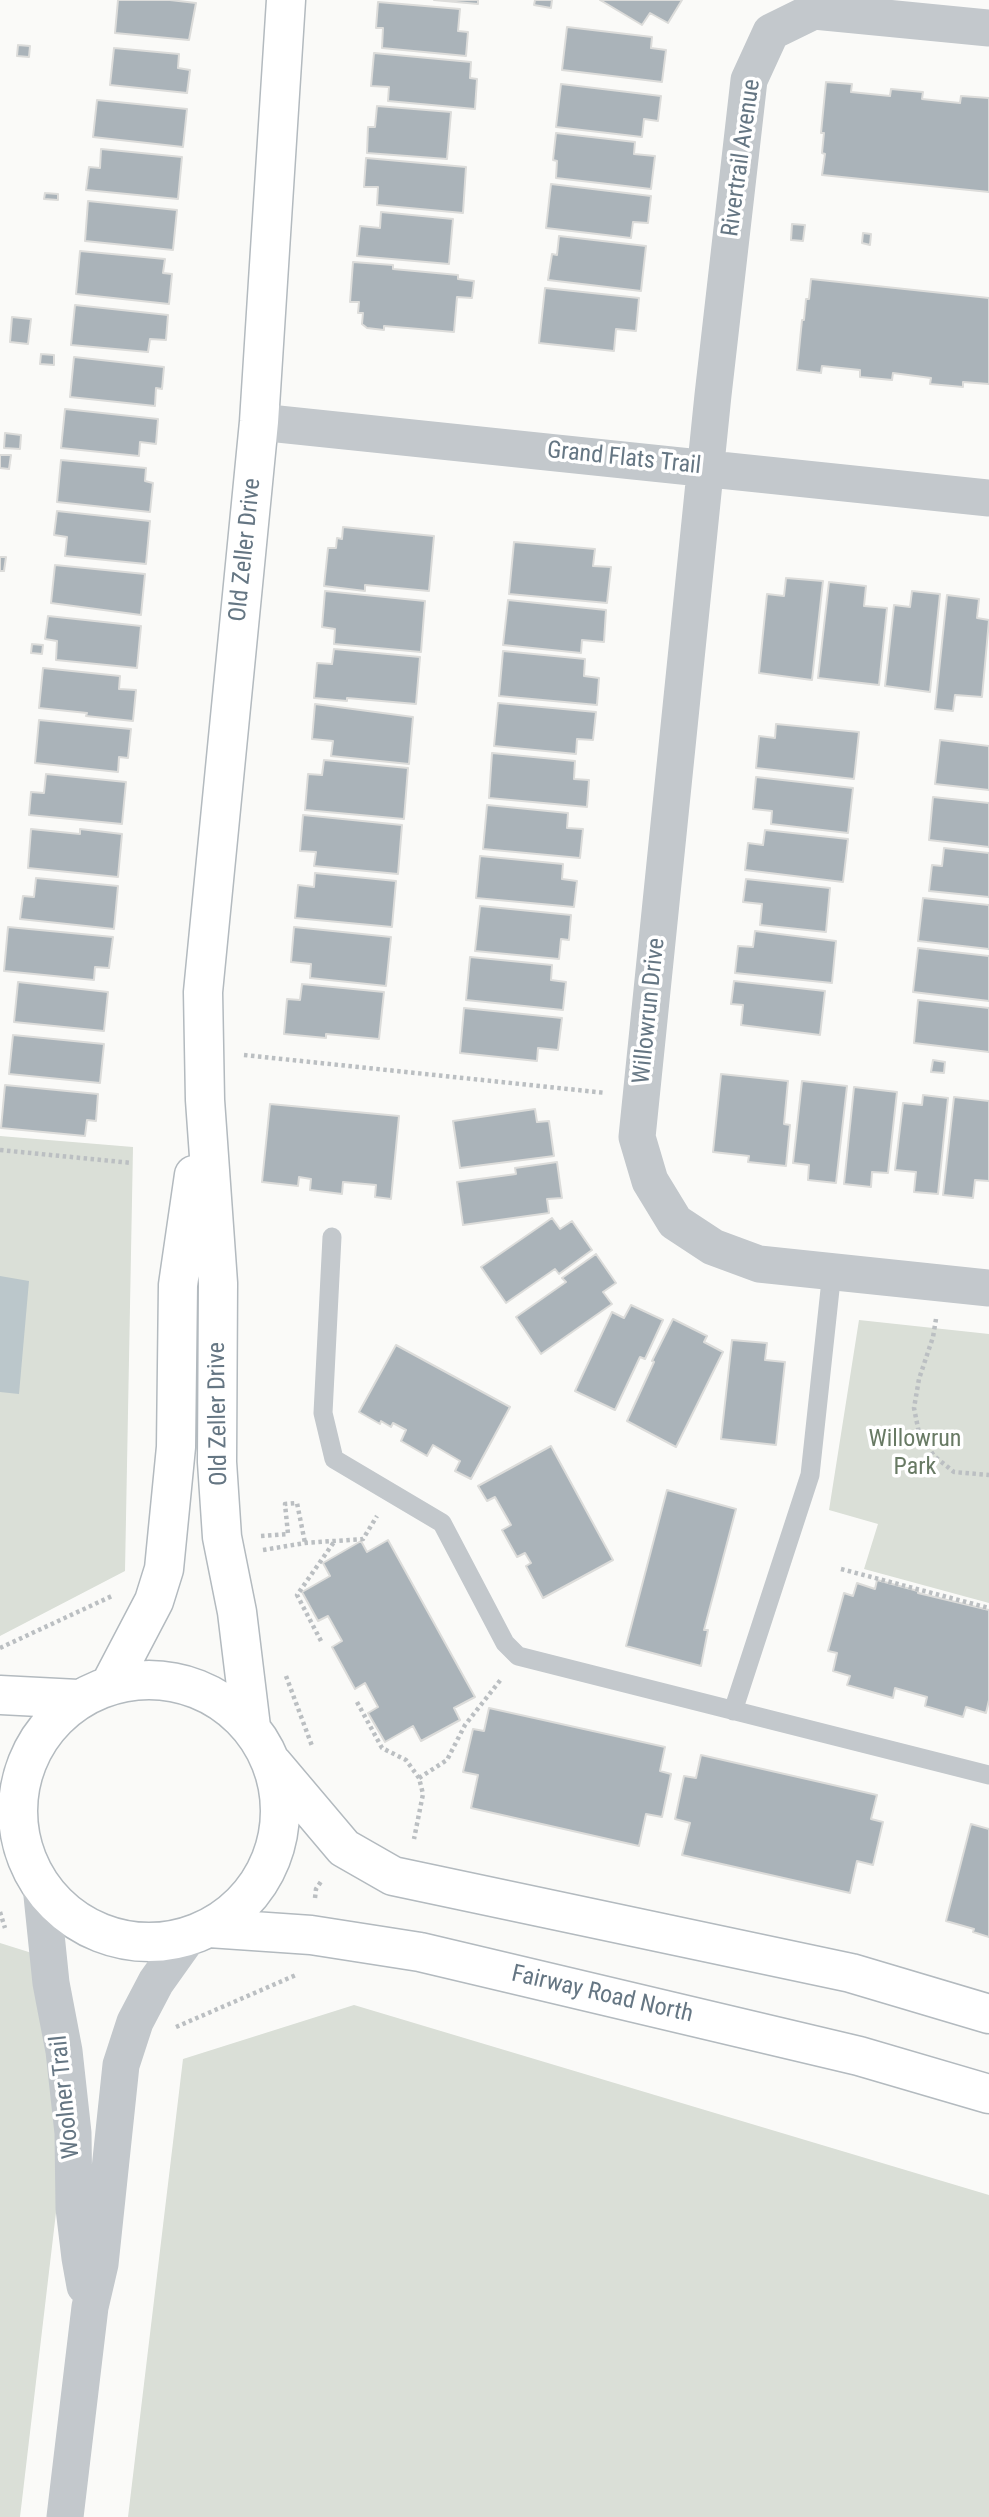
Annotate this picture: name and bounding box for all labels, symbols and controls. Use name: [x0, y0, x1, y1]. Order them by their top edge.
street label: Rivertrail Avenue: [717, 77, 767, 239]
street label: Grand Flats Trail: [546, 437, 702, 481]
street label: Old Zeller Drive: [224, 477, 268, 623]
street label: Willowrun Drive: [628, 937, 672, 1085]
street label: Old Zeller Drive: [203, 1342, 235, 1486]
park label: Willowrun Park: [869, 1426, 961, 1482]
street label: Fairway Road North: [508, 1960, 696, 2030]
street label: Woolner Trail: [45, 2034, 87, 2160]

